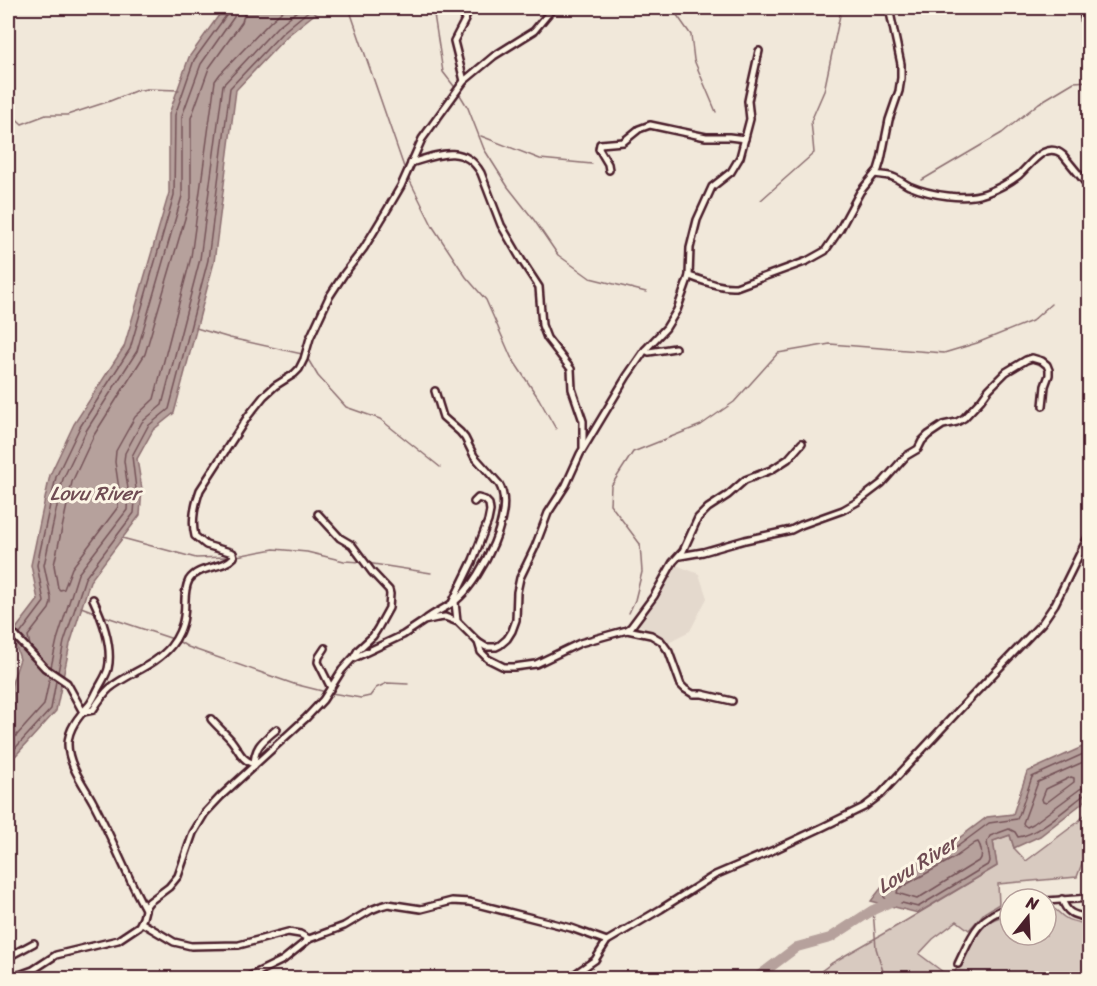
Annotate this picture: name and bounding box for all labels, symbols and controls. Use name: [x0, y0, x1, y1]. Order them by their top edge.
water label: Lovu River: [50, 476, 144, 511]
water label: Lovu River: [870, 824, 968, 903]
north arrow: [998, 887, 1058, 947]
text: N: [1022, 887, 1043, 919]

